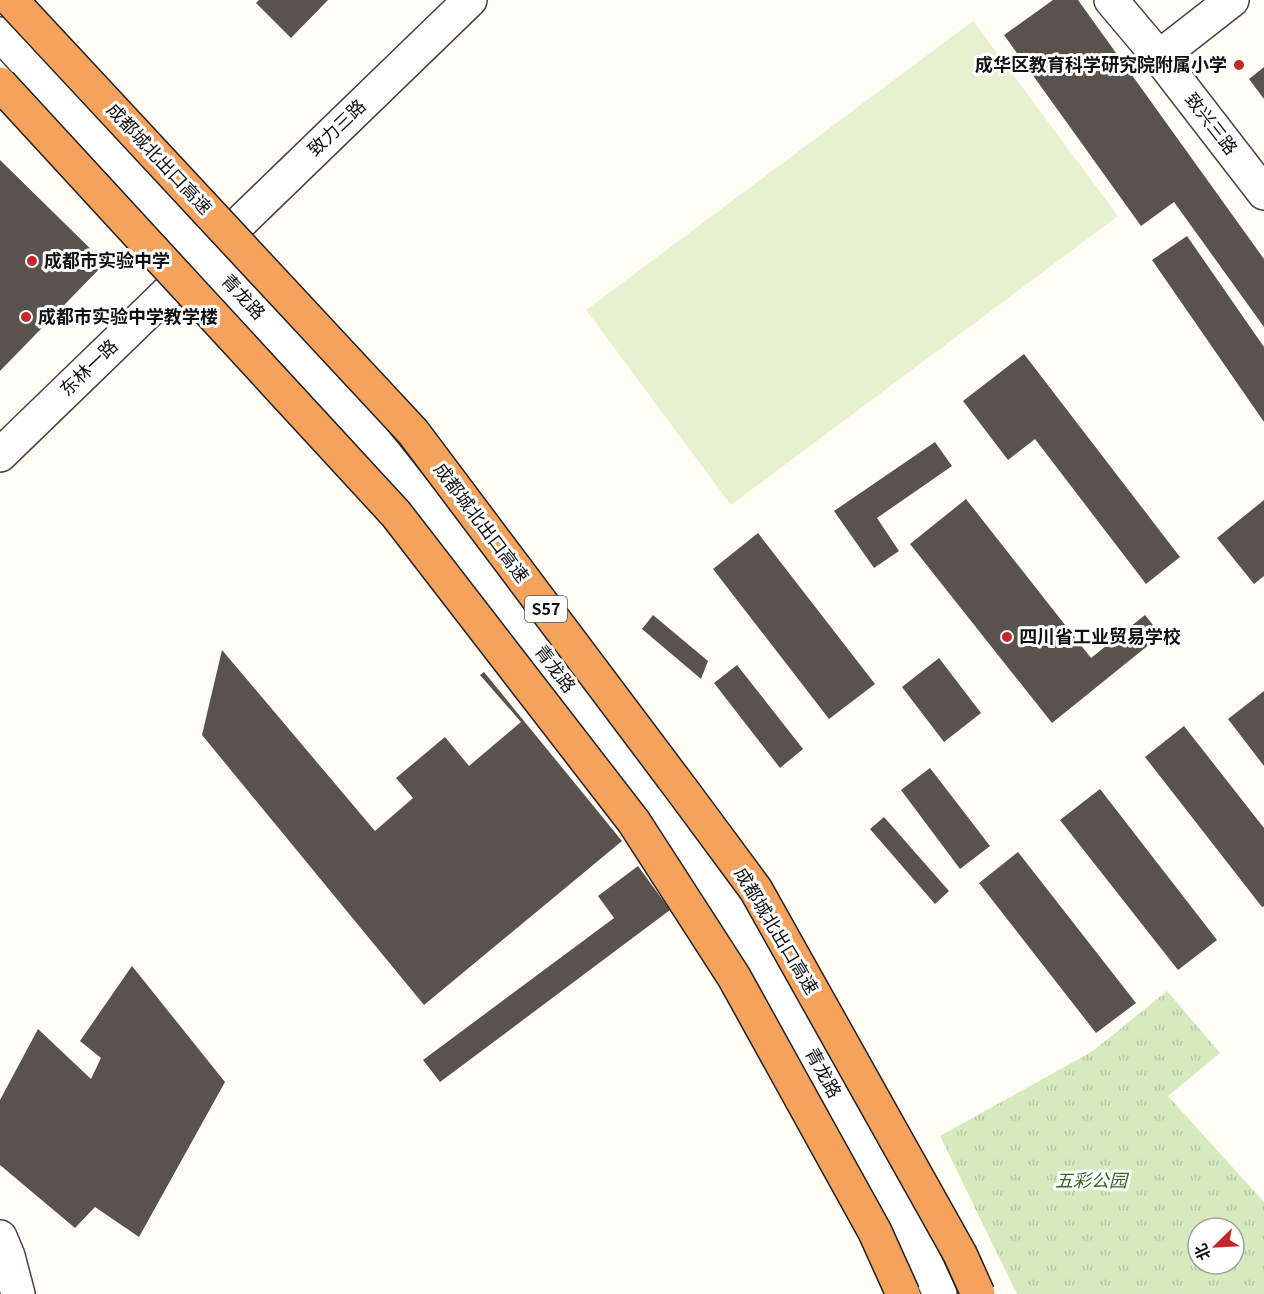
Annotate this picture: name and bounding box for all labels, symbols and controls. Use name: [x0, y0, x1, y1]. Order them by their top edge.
place label: 成华区教育科学研究院附属小学: [975, 50, 1227, 76]
marker: 成华区教育科学研究院附属小学: [1232, 58, 1246, 72]
street label: 致兴三路: [1180, 86, 1245, 159]
street label: 致力三路: [301, 92, 371, 161]
street label: 成都城北出口高速: [102, 96, 219, 219]
place label: 成都市实验中学: [44, 246, 170, 272]
marker: 成都市实验中学: [25, 254, 39, 268]
street label: 青龙路: [217, 267, 272, 324]
place label: 成都市实验中学教学楼: [38, 302, 218, 328]
marker: 成都市实验中学教学楼: [19, 310, 33, 324]
street label: 东林一路: [53, 332, 123, 401]
street label: 成都城北出口高速: [429, 456, 536, 587]
road number: S57: [525, 596, 567, 622]
place label: 四川省工业贸易学校: [1019, 622, 1181, 648]
marker: 四川省工业贸易学校: [1000, 630, 1014, 644]
street label: 青龙路: [530, 638, 583, 697]
street label: 成都城北出口高速: [729, 862, 826, 998]
street label: 青龙路: [800, 1042, 849, 1102]
park label: 五彩公园: [1055, 1166, 1130, 1192]
north arrow: [1186, 1216, 1246, 1276]
text: 北: [1187, 1240, 1216, 1265]

